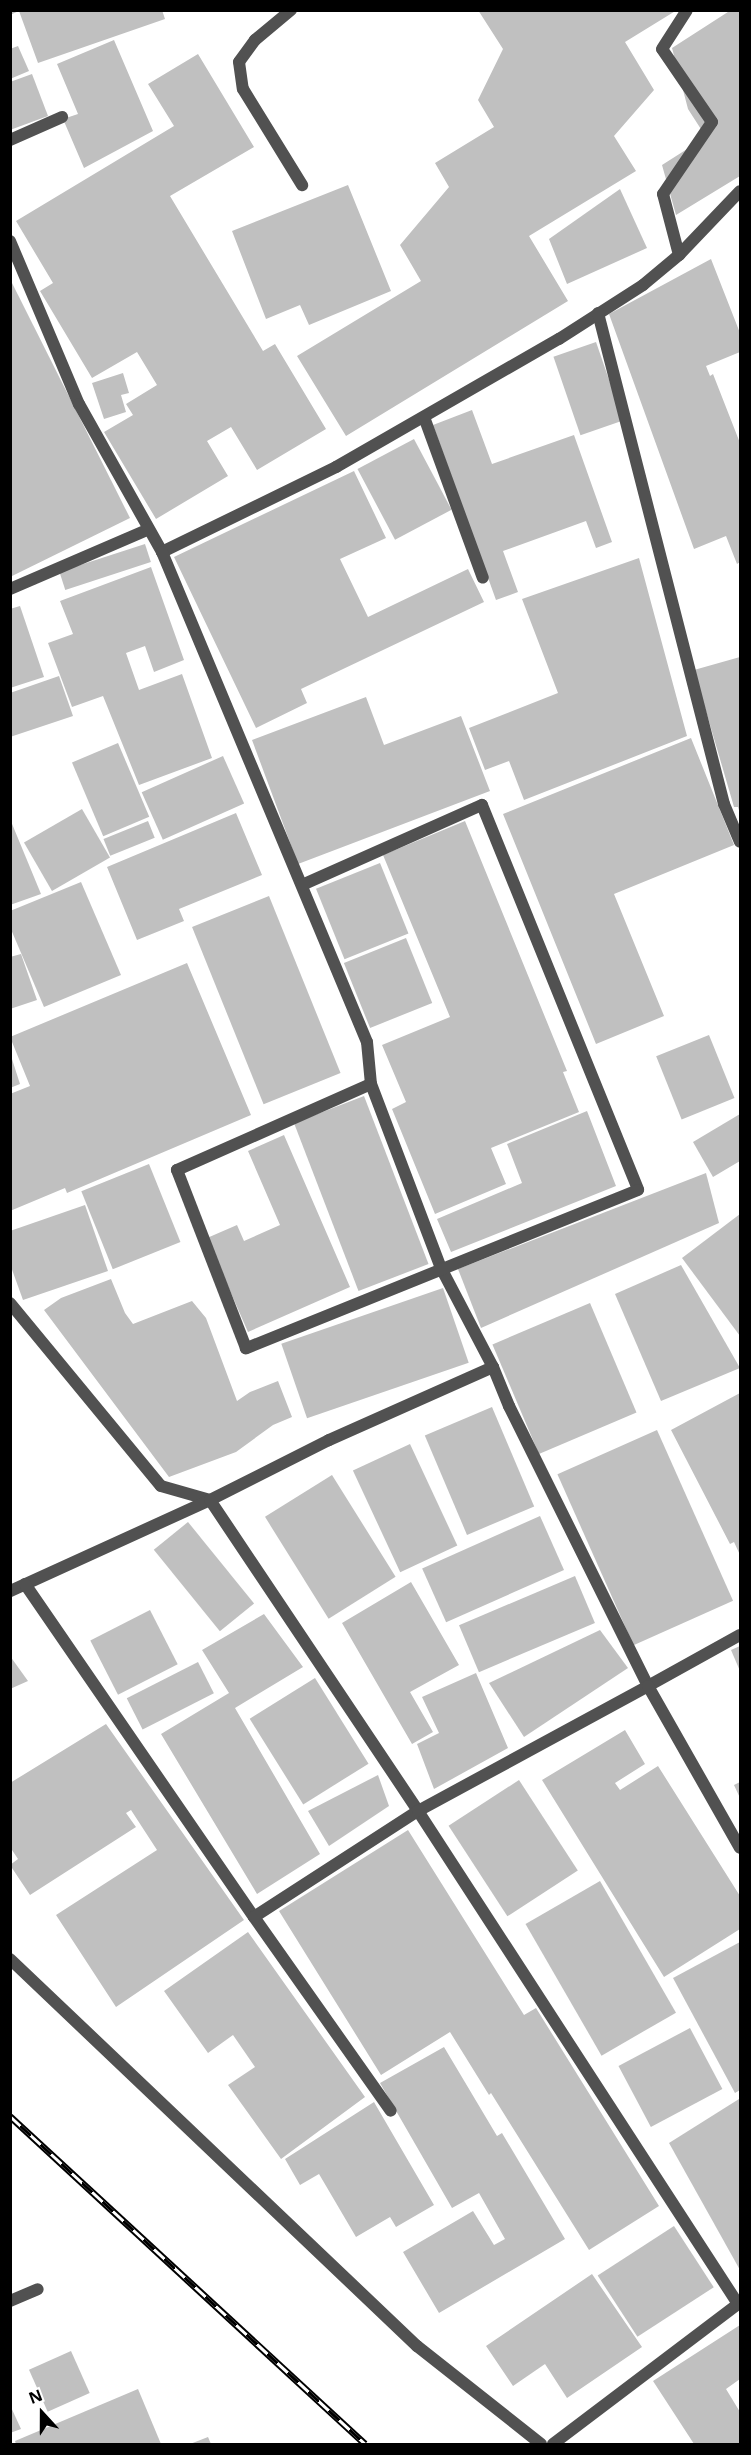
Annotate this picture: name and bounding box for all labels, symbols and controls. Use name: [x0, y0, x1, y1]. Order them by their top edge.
north arrow: [12, 2383, 72, 2443]
text: N: [26, 2384, 46, 2409]

